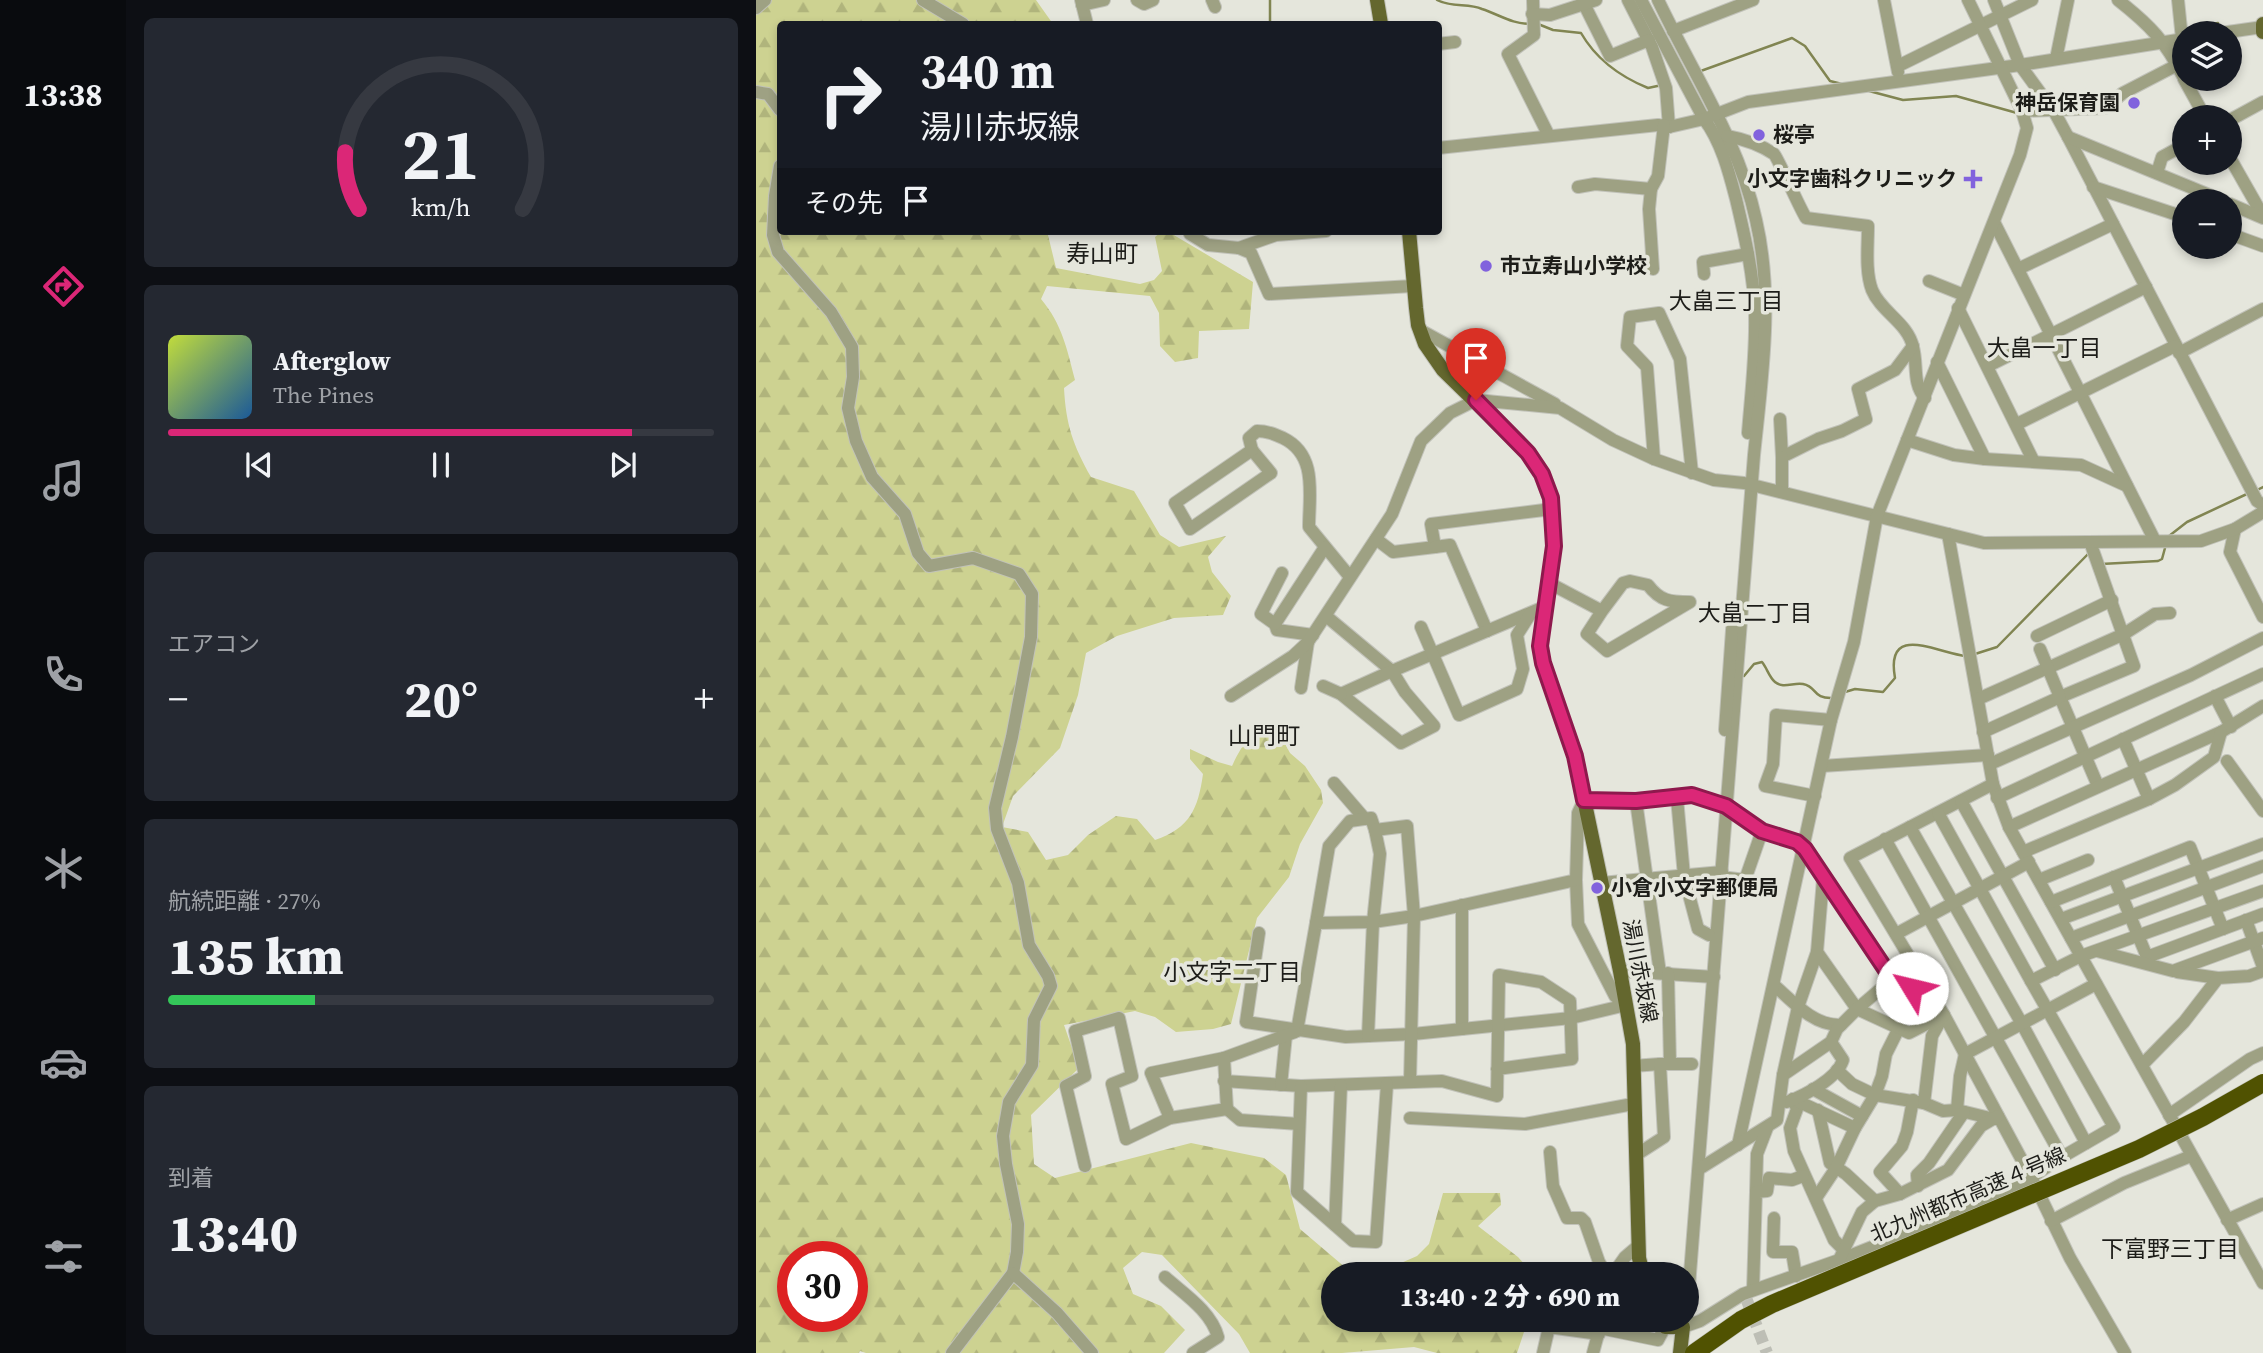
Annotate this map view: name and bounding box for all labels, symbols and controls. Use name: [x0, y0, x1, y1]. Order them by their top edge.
map controls: [2172, 21, 2242, 259]
button: layers: [2172, 21, 2242, 91]
text: 340 m: [920, 37, 1055, 104]
icon: right: [805, 49, 896, 140]
text: 13:38: [24, 73, 102, 117]
place label: 神岳保育園: [2015, 88, 2120, 117]
marker: 神岳保育園: [2126, 95, 2142, 111]
text: 21: [402, 104, 480, 203]
text: 湯川赤坂線: [920, 105, 1080, 149]
button: +: [2172, 105, 2242, 175]
place label: 桜亭: [1773, 120, 1815, 149]
marker: 桜亭: [1751, 127, 1767, 143]
place label: 小文字歯科クリニック: [1747, 164, 1957, 193]
marker: 小文字歯科クリニック: [1963, 169, 1983, 189]
icon: arrive: [897, 182, 935, 220]
text: その先: [805, 185, 883, 221]
text: km/h: [411, 189, 471, 223]
button: −: [2172, 189, 2242, 259]
district label: 寿山町: [1066, 237, 1138, 270]
place label: 市立寿山小学校: [1500, 251, 1647, 280]
marker: 市立寿山小学校: [1478, 258, 1494, 274]
icon: directions: [39, 262, 88, 311]
district label: 大畠三丁目: [1669, 285, 1784, 317]
pin: [1446, 328, 1506, 400]
district label: 大畠一丁目: [1987, 332, 2102, 364]
icon: arrive: [1457, 339, 1495, 377]
text: Afterglow: [273, 343, 391, 379]
text: The Pines: [273, 379, 374, 411]
icon: previous: [240, 446, 278, 484]
icon: pause: [422, 446, 460, 484]
icon: next: [604, 446, 642, 484]
icon: music: [39, 456, 88, 505]
district label: 大畠二丁目: [1698, 597, 1813, 629]
text: エアコン: [168, 628, 260, 660]
icon: phone: [39, 650, 88, 699]
text: 20°: [404, 663, 478, 734]
text: −: [168, 673, 188, 725]
text: +: [694, 673, 714, 725]
district label: 山門町: [1228, 719, 1300, 752]
icon: climate: [39, 844, 88, 893]
place label: 小倉小文字郵便局: [1611, 873, 1779, 902]
marker: 小倉小文字郵便局: [1589, 880, 1605, 896]
text: 航続距離 · 27%: [168, 885, 321, 917]
street label: 湯川赤坂線: [1616, 917, 1665, 1025]
text: 135 km: [168, 920, 344, 991]
position arrow: [1875, 951, 1949, 1025]
district label: 小文字二丁目: [1163, 956, 1301, 988]
icon: car: [39, 1038, 88, 1087]
street label: 北九州都市高速４号線: [1865, 1140, 2070, 1249]
text: 到着: [168, 1162, 214, 1194]
text: 13:40: [168, 1197, 298, 1268]
icon: filters: [39, 1232, 88, 1281]
district label: 下富野三丁目: [2101, 1233, 2239, 1265]
speed limit sign: 30: [777, 1241, 868, 1332]
text: 13:40 · 2 分 · 690 m: [1400, 1279, 1620, 1315]

